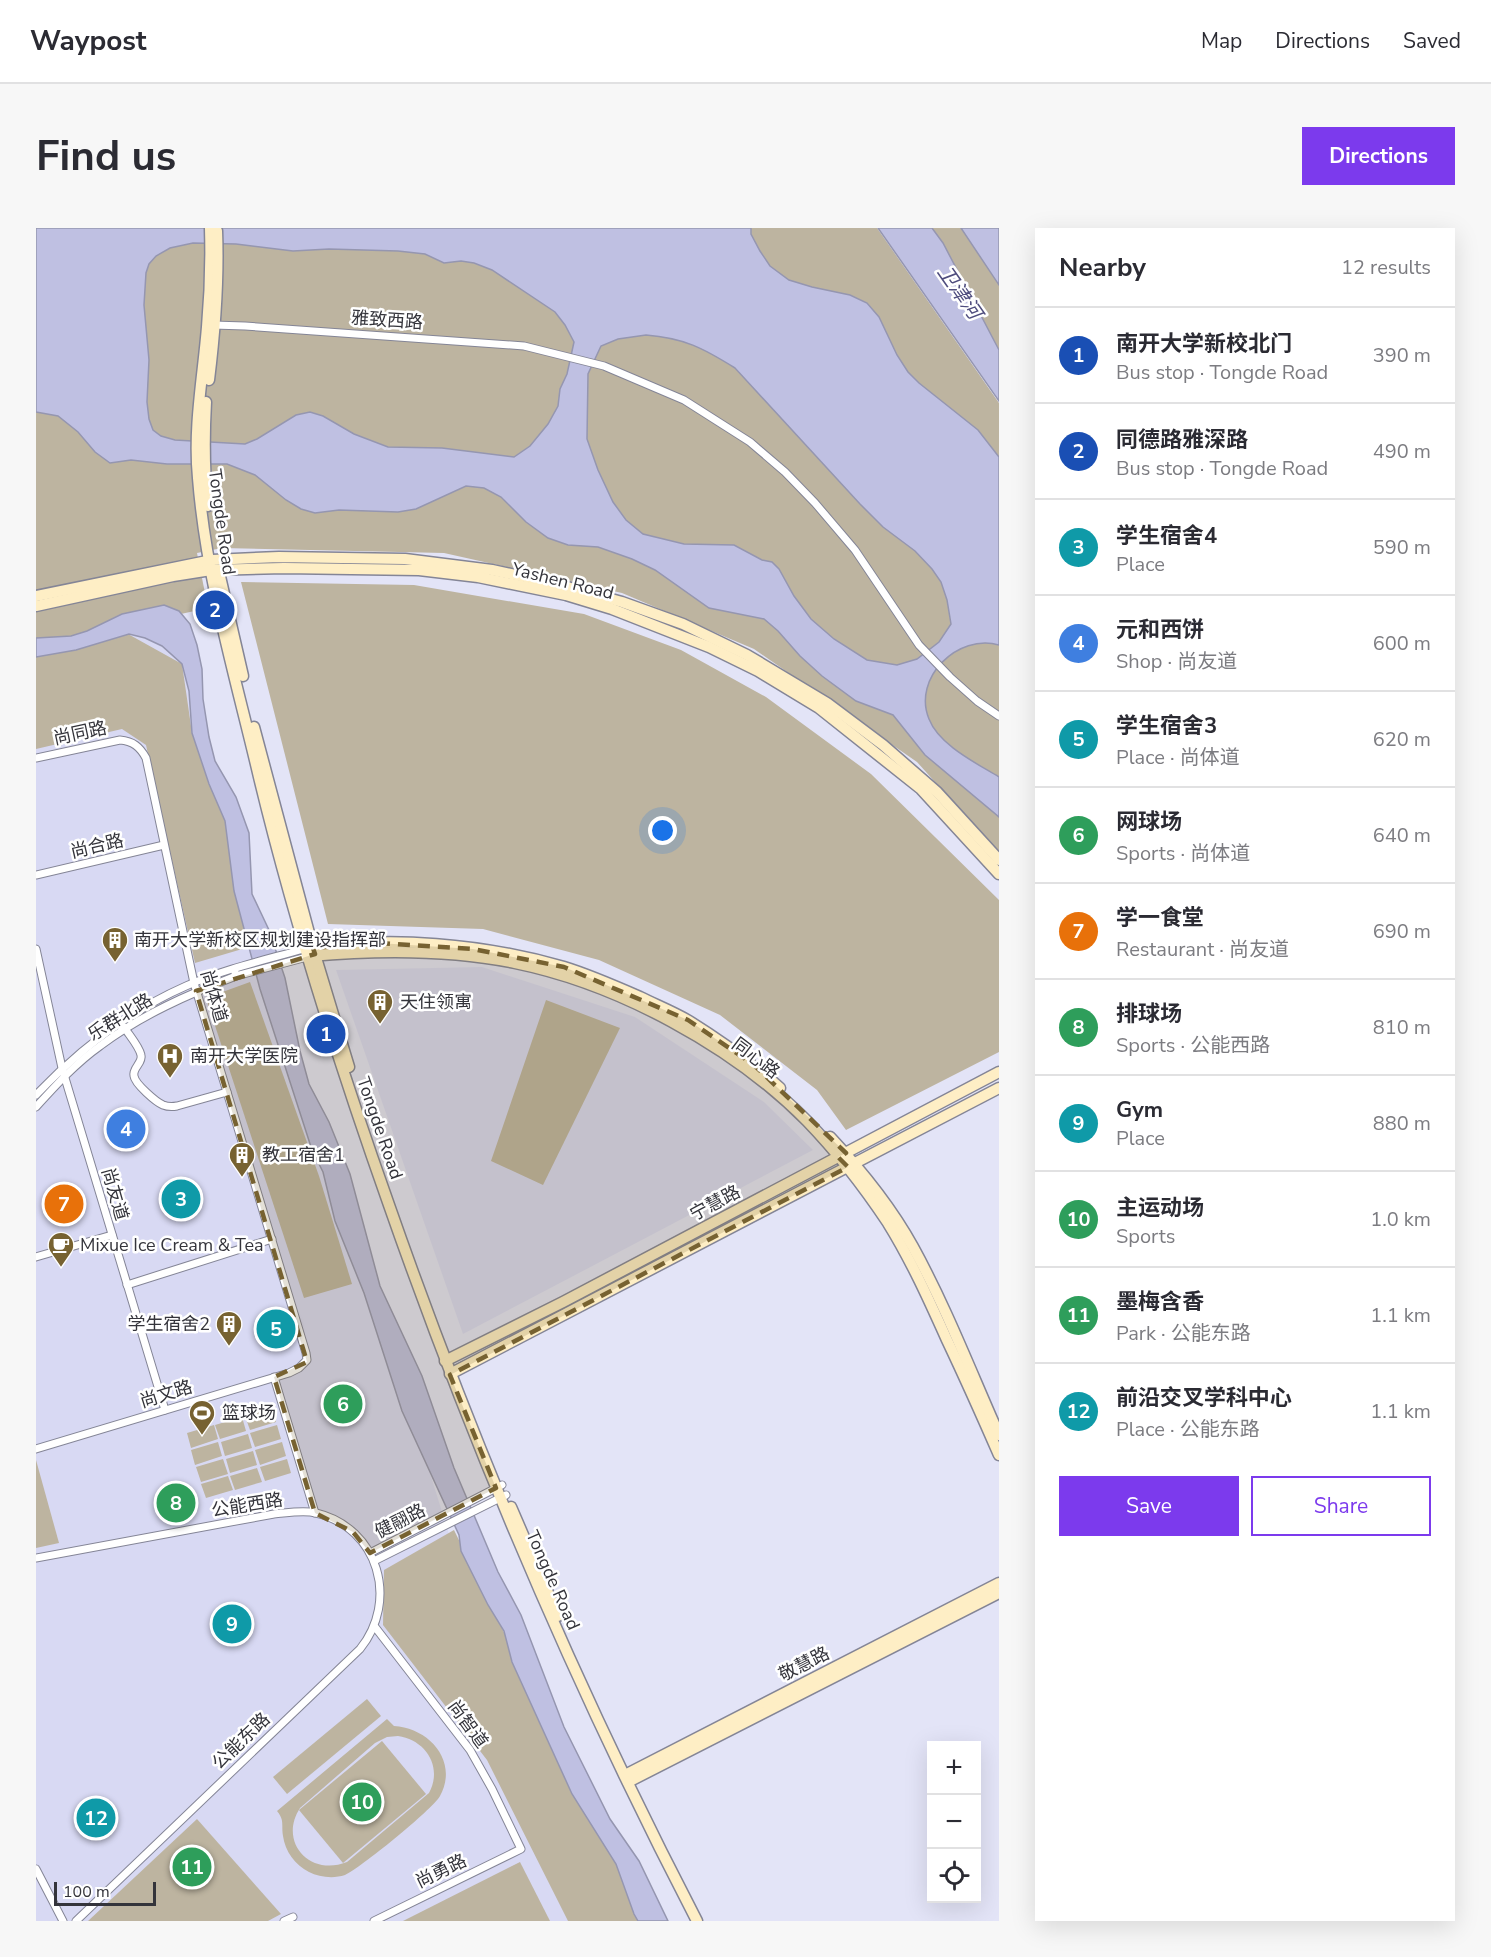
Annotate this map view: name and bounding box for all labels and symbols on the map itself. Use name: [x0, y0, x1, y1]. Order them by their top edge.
water label: 卫津河: [931, 260, 990, 328]
street label: 雅致西路: [350, 306, 424, 334]
street label: Tongde Road: [203, 467, 241, 577]
street label: Yashen Road: [509, 557, 616, 605]
pin: 2: [196, 588, 234, 632]
street label: 尚同路: [51, 716, 109, 750]
your location: [648, 816, 677, 845]
street label: 尚合路: [68, 828, 126, 864]
building icon: 南开大学新校区规划建设指挥部: [100, 925, 130, 963]
place label: 南开大学新校区规划建设指挥部: [134, 928, 386, 952]
street label: 尚体道: [195, 967, 233, 1025]
building icon: 天住领寓: [365, 987, 395, 1025]
street label: 乐群北路: [83, 988, 157, 1046]
place label: 天住领寓: [400, 990, 472, 1014]
pin: 1: [306, 1012, 346, 1056]
street label: 同心路: [727, 1032, 785, 1084]
hospital icon: 南开大学医院: [155, 1041, 185, 1079]
place label: 南开大学医院: [190, 1044, 298, 1068]
street label: Tongde Road: [351, 1074, 409, 1182]
pin: 4: [106, 1106, 146, 1152]
building icon: 教工宿舍1: [227, 1140, 257, 1178]
place label: 教工宿舍1: [262, 1143, 345, 1167]
street label: 尚友道: [96, 1165, 134, 1223]
pin: 3: [162, 1176, 200, 1222]
street label: 宁慧路: [686, 1180, 744, 1226]
pin: 7: [45, 1182, 84, 1226]
cafe icon: Mixue Ice Cream & Tea: [46, 1230, 76, 1268]
place label: Mixue Ice Cream & Tea: [80, 1233, 264, 1257]
pin: 5: [256, 1306, 296, 1352]
building icon: 学生宿舍2: [214, 1309, 244, 1347]
place label: 学生宿舍2: [127, 1312, 210, 1336]
street label: 尚文路: [137, 1375, 195, 1413]
pin: 6: [324, 1382, 362, 1426]
sports icon: 篮球场: [187, 1398, 217, 1436]
place label: 篮球场: [222, 1401, 276, 1425]
pin: 8: [156, 1480, 196, 1526]
street label: 公能西路: [210, 1488, 284, 1522]
street label: 健翮路: [370, 1498, 430, 1544]
street label: Tongde Road: [520, 1526, 586, 1634]
pin: 9: [212, 1602, 252, 1646]
street label: 敬慧路: [774, 1641, 834, 1687]
street label: 尚智道: [442, 1695, 494, 1753]
street label: 公能东路: [207, 1707, 275, 1775]
pin: 10: [342, 1780, 382, 1824]
pin: 12: [76, 1796, 116, 1840]
pin: 11: [172, 1844, 212, 1890]
street label: 尚勇路: [411, 1848, 471, 1894]
scale bar: [54, 1879, 156, 1906]

